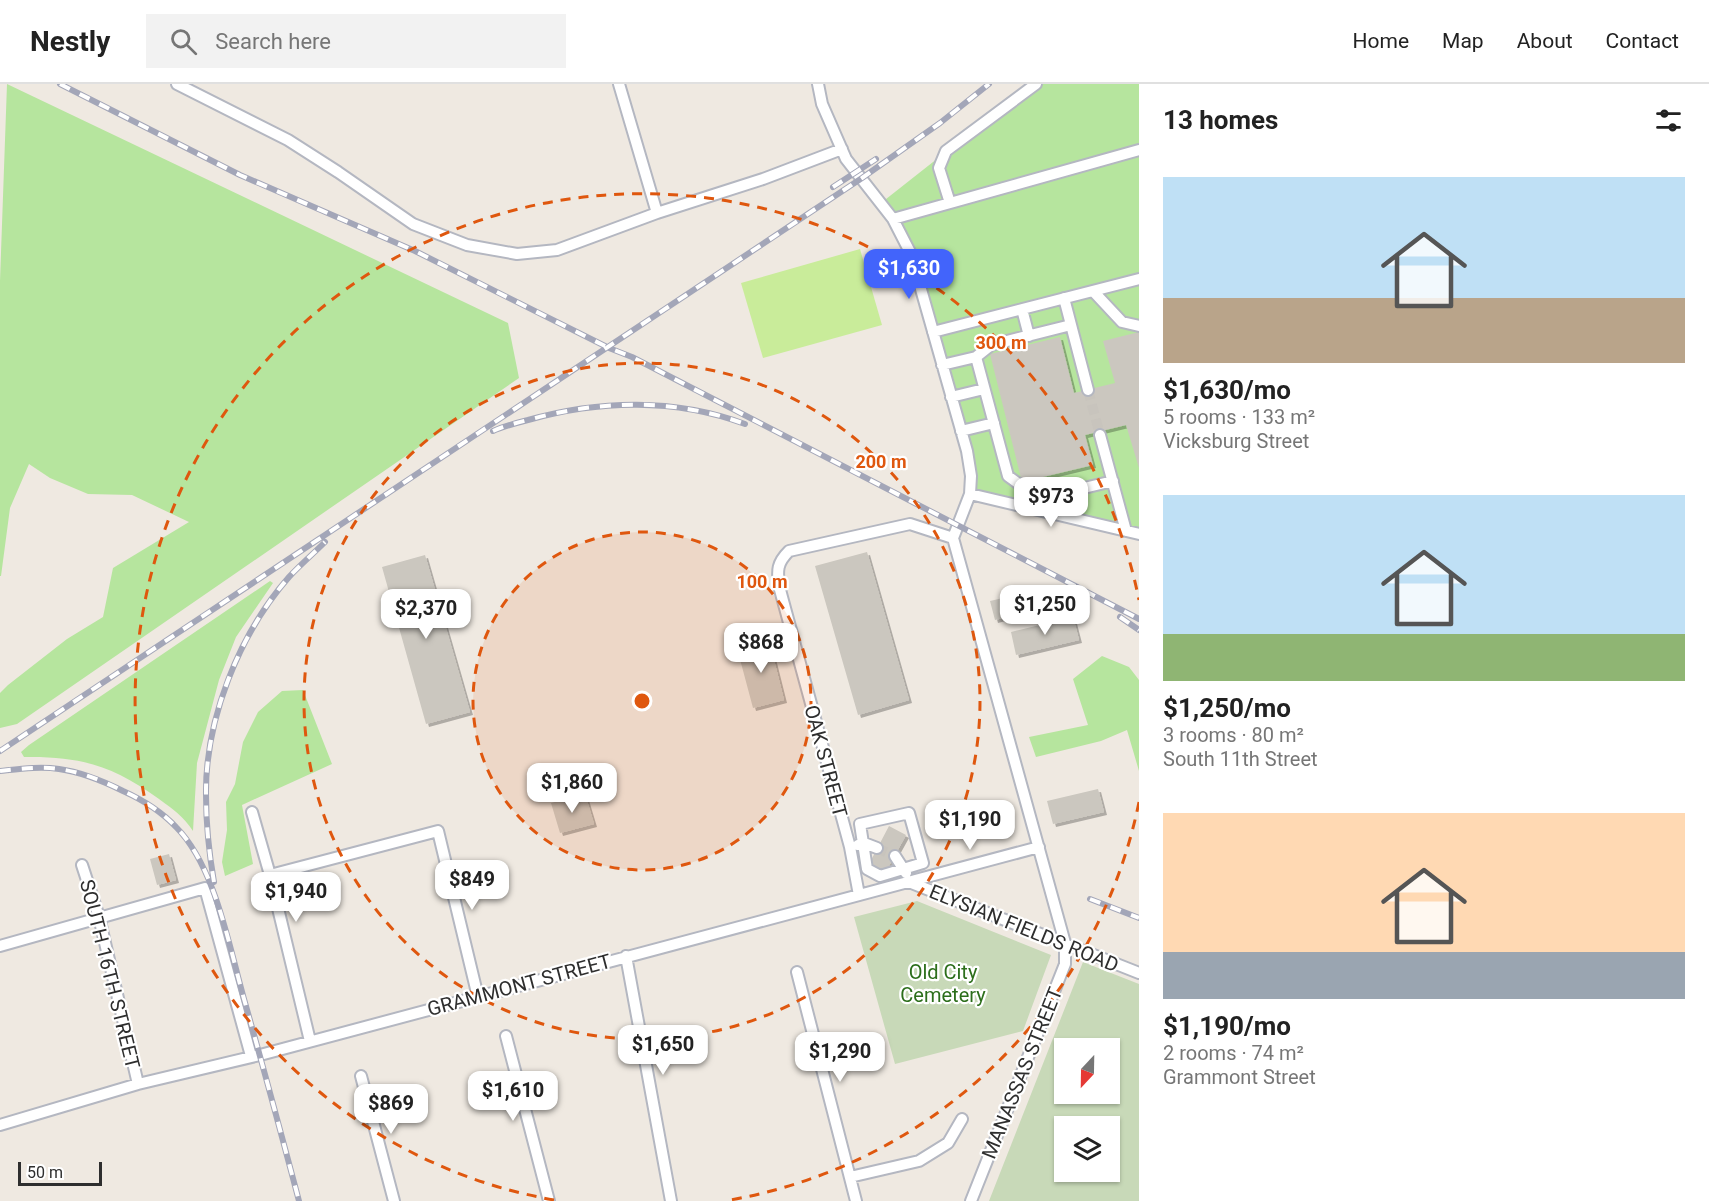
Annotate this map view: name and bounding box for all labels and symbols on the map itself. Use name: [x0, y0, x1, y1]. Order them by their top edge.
pin: $1,630: [860, 249, 958, 300]
text: 300 m: [975, 332, 1027, 353]
text: 200 m: [855, 451, 907, 472]
pin: $973: [1015, 477, 1087, 528]
text: 100 m: [736, 571, 788, 592]
pin: $1,250: [996, 585, 1094, 636]
pin: $2,370: [377, 589, 475, 640]
pin: $868: [725, 623, 797, 674]
centre of rings: [632, 691, 652, 711]
street label: OAK STREET: [800, 702, 853, 820]
pin: $1,860: [523, 763, 621, 814]
pin: $1,190: [921, 800, 1019, 851]
pin: $849: [436, 860, 508, 911]
pin: $1,940: [247, 872, 345, 923]
street label: SOUTH 16TH STREET: [75, 877, 145, 1071]
street label: ELYSIAN FIELDS ROAD: [926, 879, 1122, 977]
street label: GRAMMONT STREET: [425, 949, 614, 1021]
park label: Old City Cemetery: [900, 960, 986, 1007]
street label: MANASSAS STREET: [977, 984, 1067, 1162]
pin: $1,650: [614, 1025, 712, 1076]
pin: $1,290: [791, 1032, 889, 1083]
north arrow: [1054, 1038, 1120, 1104]
pin: $1,610: [464, 1071, 562, 1122]
pin: $869: [355, 1084, 427, 1135]
scale bar: [18, 1159, 102, 1186]

